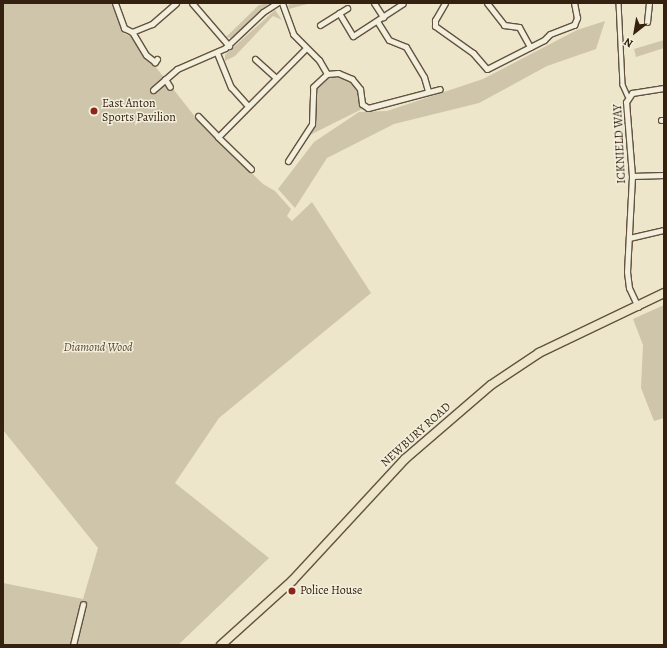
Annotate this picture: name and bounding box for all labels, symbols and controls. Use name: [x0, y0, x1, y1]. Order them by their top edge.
north arrow: [615, 12, 655, 52]
text: N: [621, 34, 636, 51]
place label: East Anton Sports Pavilion: [102, 97, 176, 125]
street label: ICKNIELD WAY: [611, 104, 629, 184]
marker: East Anton Sports Pavilion: [89, 106, 99, 116]
park label: Diamond Wood: [63, 341, 133, 355]
street label: NEWBURY ROAD: [378, 400, 454, 470]
place label: Police House: [300, 584, 362, 598]
marker: Police House: [287, 586, 297, 596]

